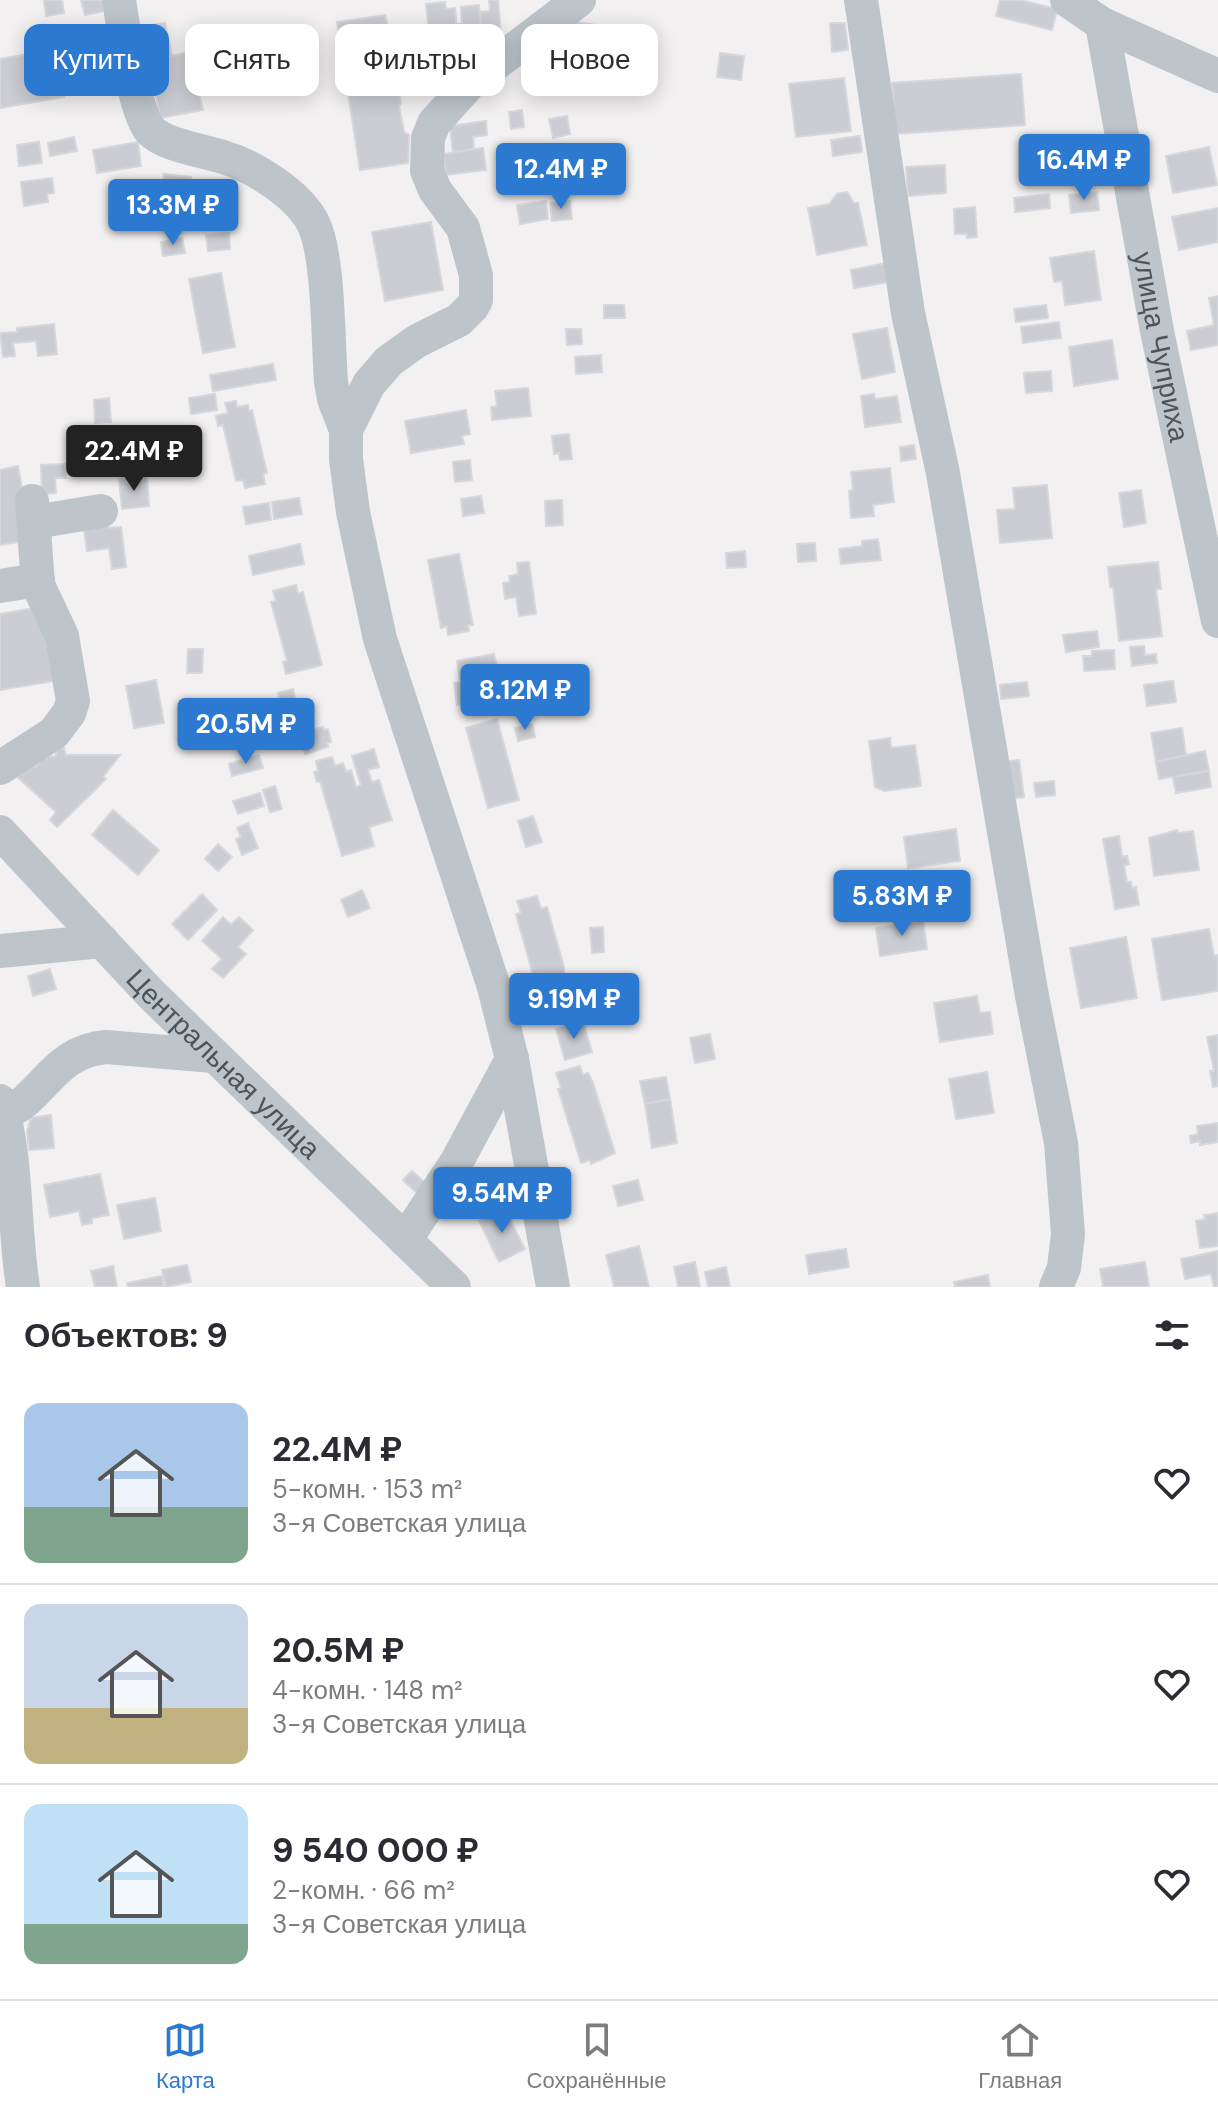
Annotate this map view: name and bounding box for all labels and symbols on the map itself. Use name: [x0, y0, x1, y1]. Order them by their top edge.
pin: 16.4M ₽: [1010, 134, 1158, 202]
pin: 12.4M ₽: [487, 143, 635, 211]
pin: 13.3M ₽: [99, 179, 247, 247]
street label: улица Чуприха: [1125, 249, 1198, 445]
pin: 22.4M ₽: [60, 425, 208, 493]
pin: 8.12M ₽: [451, 664, 599, 732]
pin: 20.5M ₽: [172, 698, 320, 766]
pin: 5.83M ₽: [828, 870, 976, 938]
street label: Центральная улица: [118, 961, 329, 1167]
pin: 9.19M ₽: [500, 973, 648, 1041]
pin: 9.54M ₽: [428, 1167, 576, 1235]

